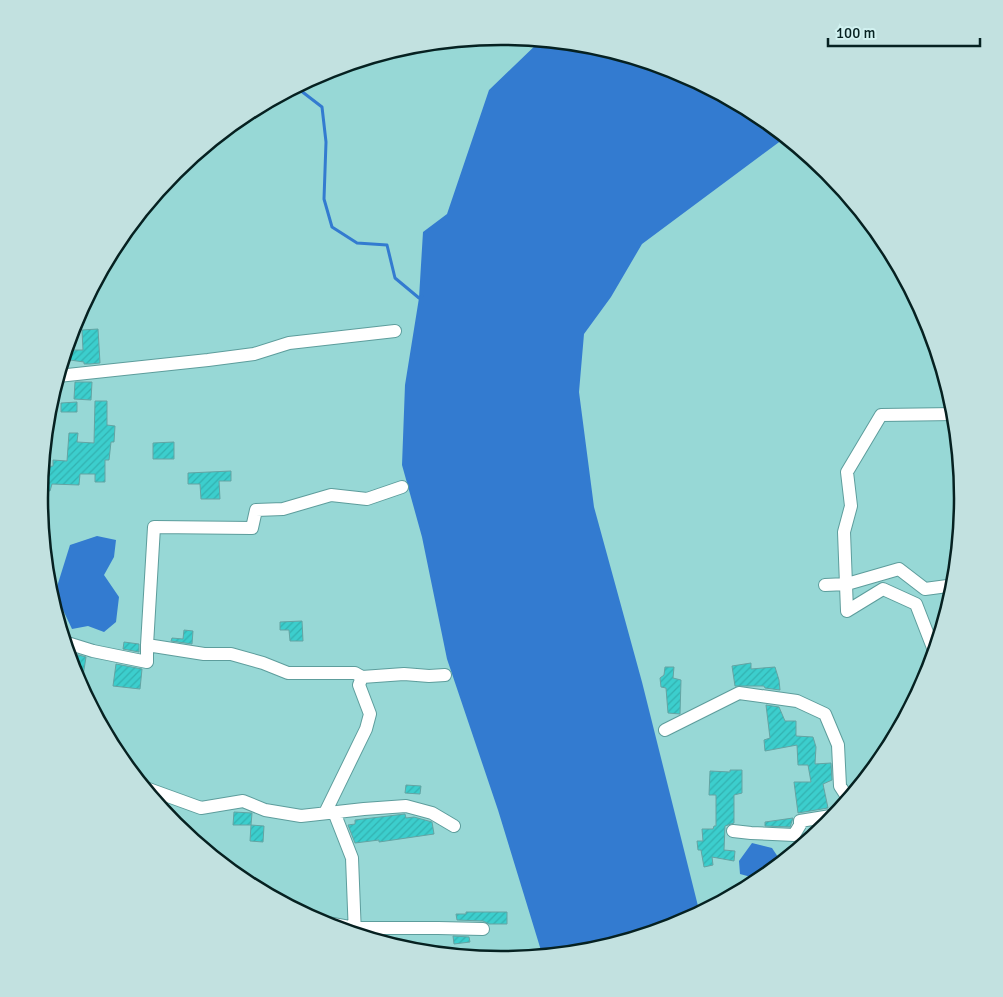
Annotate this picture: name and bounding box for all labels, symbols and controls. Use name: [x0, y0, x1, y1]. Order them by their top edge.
scale bar: [828, 15, 980, 47]
text: 100 m: [836, 24, 876, 42]

